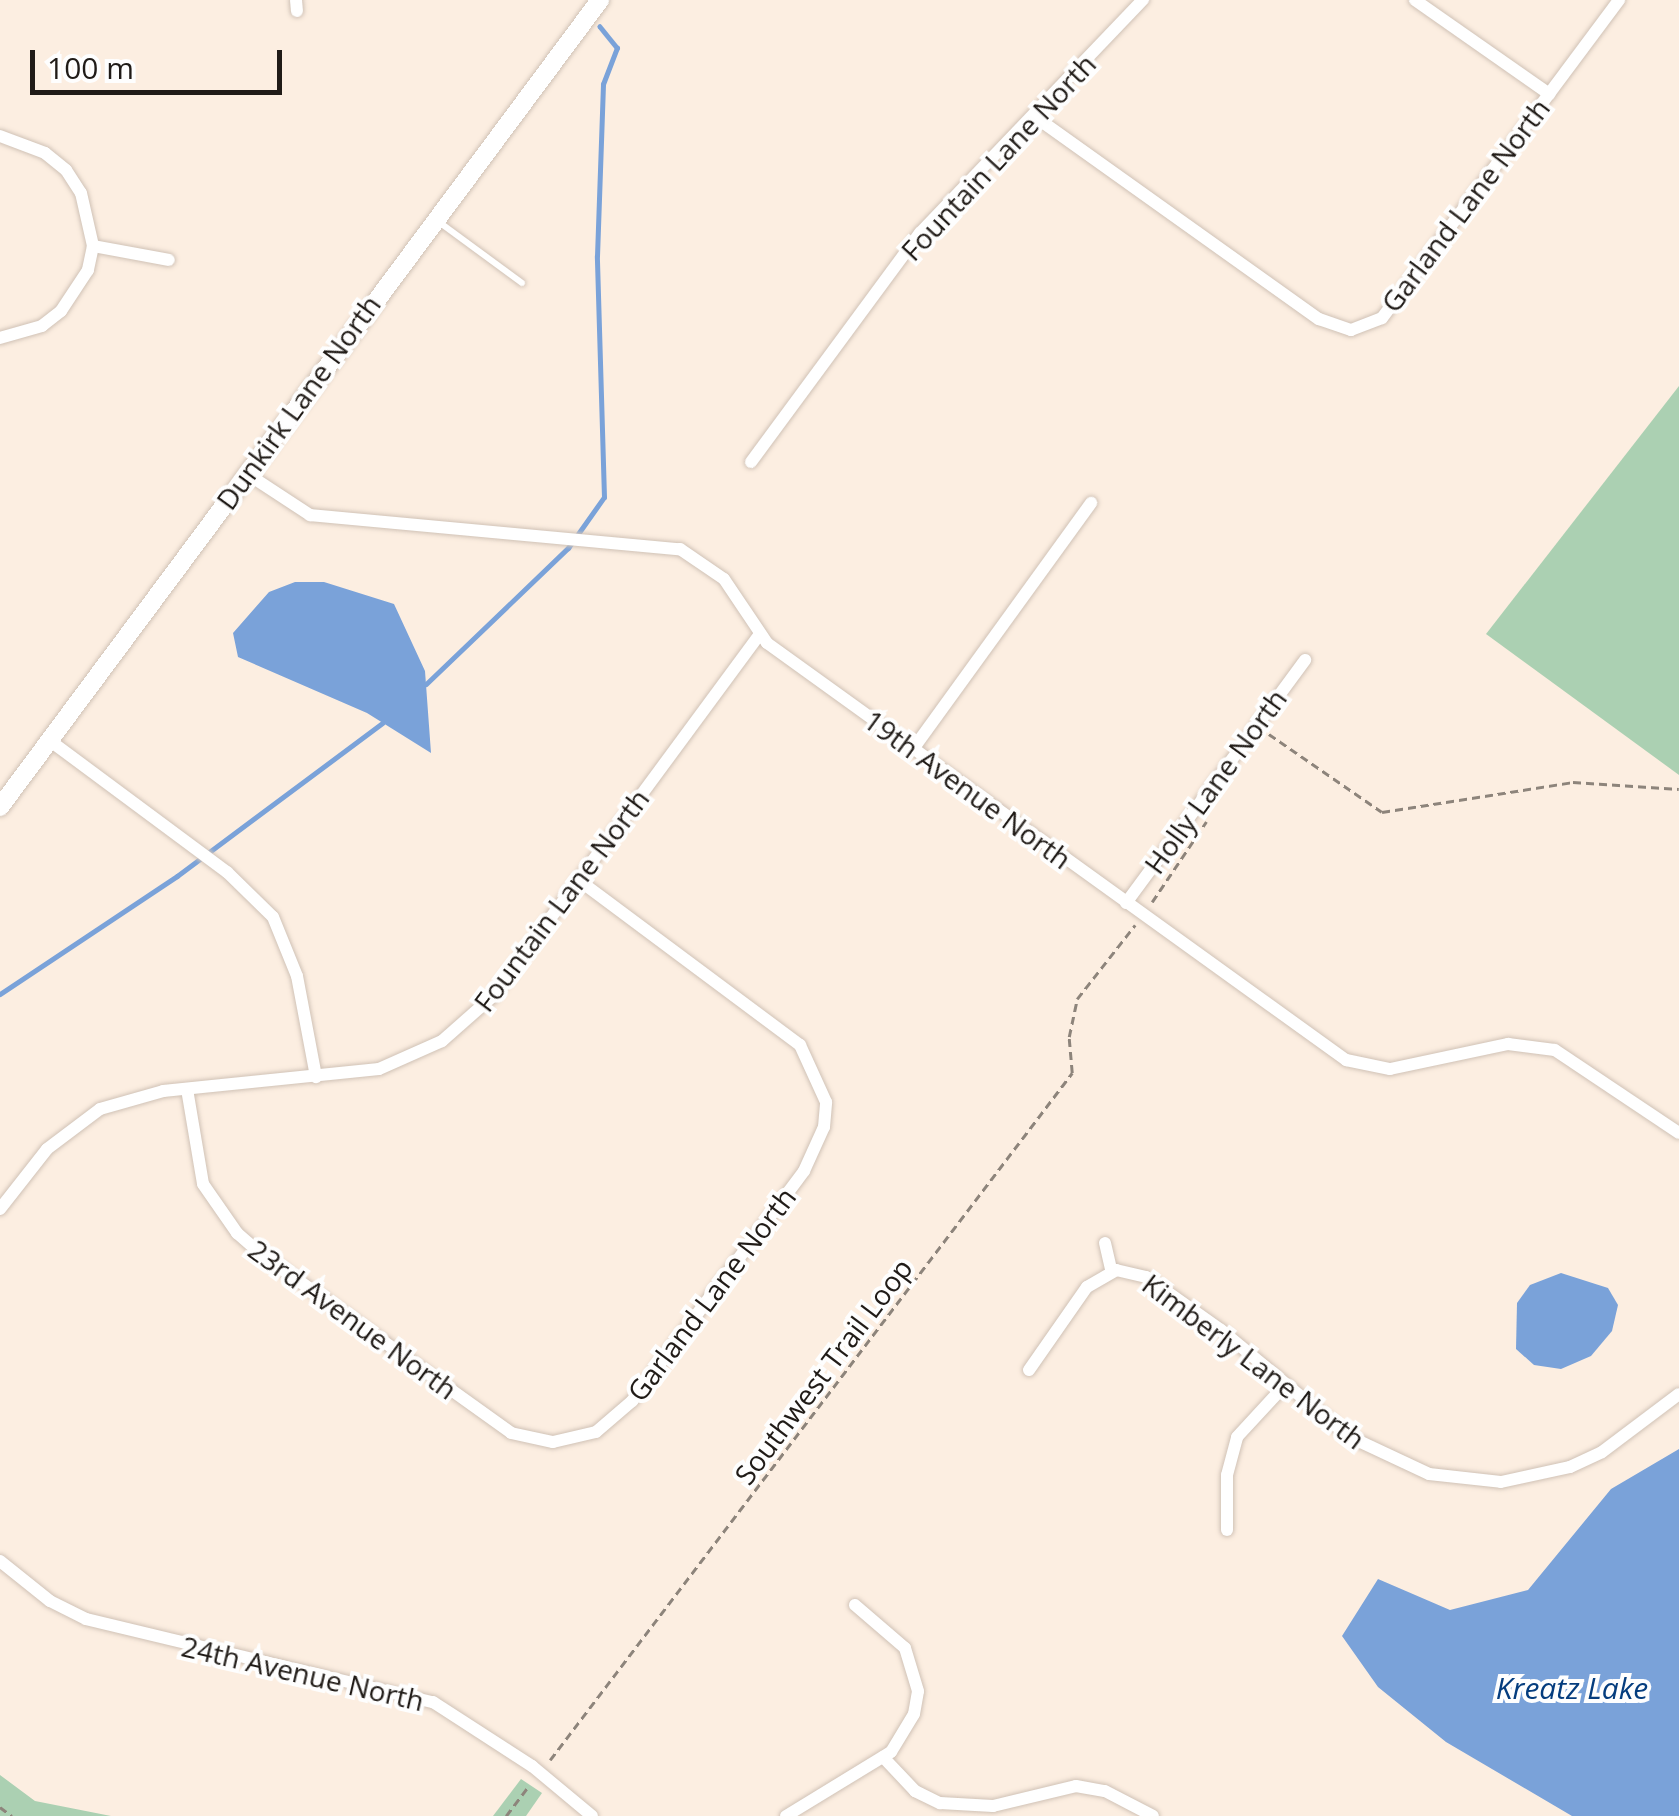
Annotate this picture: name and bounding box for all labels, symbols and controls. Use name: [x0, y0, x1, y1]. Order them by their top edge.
scale bar: [35, 30, 288, 92]
text: 100 m: [47, 47, 134, 88]
street label: Fountain Lane North: [894, 47, 1102, 267]
street label: Garland Lane North: [1374, 92, 1556, 318]
street label: Dunkirk Lane North: [209, 288, 387, 516]
street label: Holly Lane North: [1137, 682, 1293, 880]
street label: 19th Avenue North: [858, 703, 1078, 875]
street label: Fountain Lane North: [466, 782, 656, 1018]
street label: Garland Lane North: [620, 1181, 802, 1407]
street label: 23rd Avenue North: [242, 1232, 464, 1406]
street label: Southwest Trail Loop: [727, 1252, 919, 1490]
street label: Kimberly Lane North: [1136, 1266, 1372, 1456]
street label: 24th Avenue North: [179, 1629, 427, 1717]
water label: Kreatz Lake: [1496, 1670, 1648, 1706]

